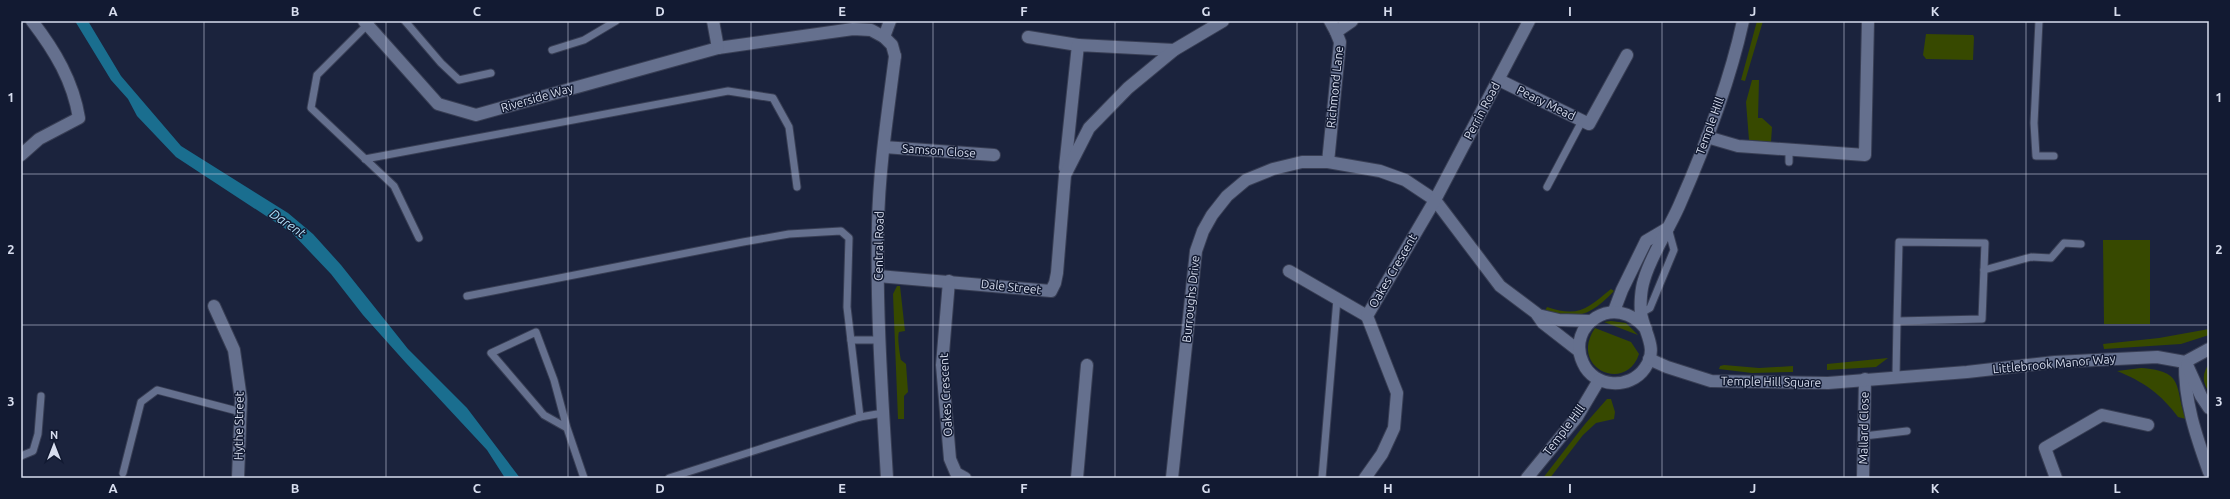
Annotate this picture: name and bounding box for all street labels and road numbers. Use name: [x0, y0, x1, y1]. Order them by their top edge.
street label: Richmond Lane: [1324, 45, 1345, 129]
street label: Perrin Road: [1461, 80, 1502, 142]
street label: Riverside Way: [499, 81, 575, 114]
street label: Peary Mead: [1515, 83, 1578, 122]
street label: Temple Hill: [1693, 95, 1726, 156]
street label: Samson Close: [902, 141, 976, 160]
street label: Central Road: [871, 211, 886, 281]
street label: Oakes Crescent: [1366, 231, 1419, 310]
street label: Burroughs Drive: [1179, 255, 1202, 343]
street label: Dale Street: [980, 277, 1042, 296]
street label: Littlebrook Manor Way: [1992, 352, 2116, 375]
street label: Oakes Crescent: [937, 353, 954, 437]
street label: Temple Hill Square: [1721, 374, 1821, 389]
street label: Hythe Street: [231, 391, 246, 460]
street label: Mallard Close: [1856, 392, 1871, 464]
street label: Temple Hill: [1540, 402, 1587, 458]

